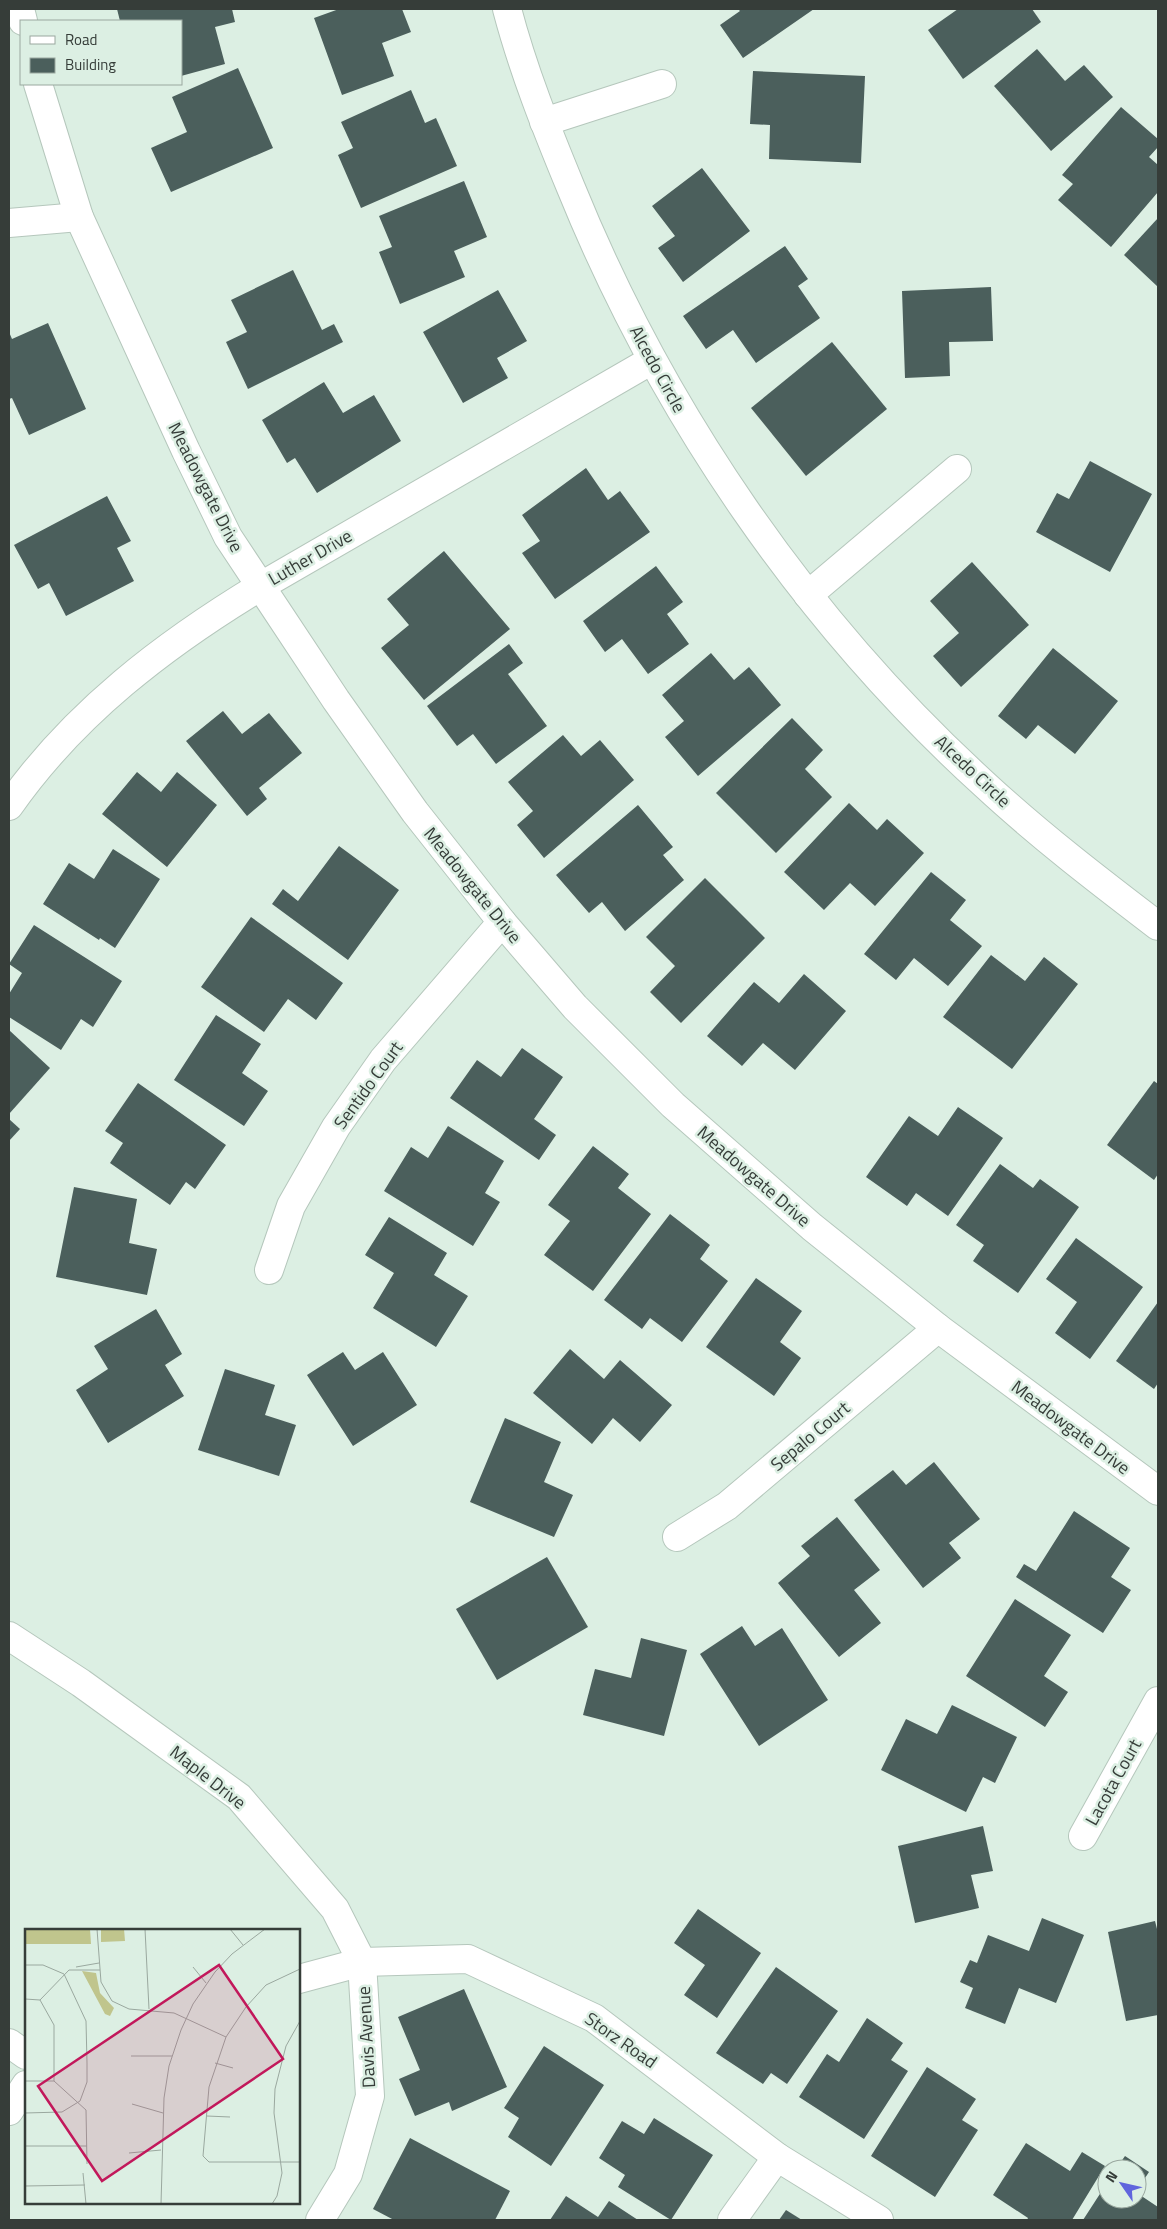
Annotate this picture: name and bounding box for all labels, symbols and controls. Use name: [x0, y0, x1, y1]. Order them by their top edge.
legend: [20, 20, 182, 85]
text: Road: [65, 28, 97, 51]
text: Building: [65, 53, 116, 76]
street label: Alcedo Circle: [623, 321, 693, 417]
street label: Meadowgate Drive: [162, 417, 250, 557]
street label: Luther Drive: [263, 522, 357, 592]
street label: Alcedo Circle: [929, 729, 1017, 813]
street label: Meadowgate Drive: [418, 821, 528, 949]
street label: Sentido Court: [327, 1035, 410, 1135]
street label: Meadowgate Drive: [691, 1119, 817, 1233]
street label: Meadowgate Drive: [1006, 1373, 1136, 1481]
street label: Sepalo Court: [764, 1394, 856, 1477]
street label: Lacota Court: [1078, 1733, 1148, 1830]
street label: Maple Drive: [164, 1739, 252, 1815]
inset map: [25, 1929, 300, 2204]
street label: Davis Avenue: [350, 1985, 382, 2089]
street label: Storz Road: [579, 2005, 663, 2075]
north arrow: [1097, 2159, 1147, 2209]
text: N: [1099, 2167, 1122, 2186]

